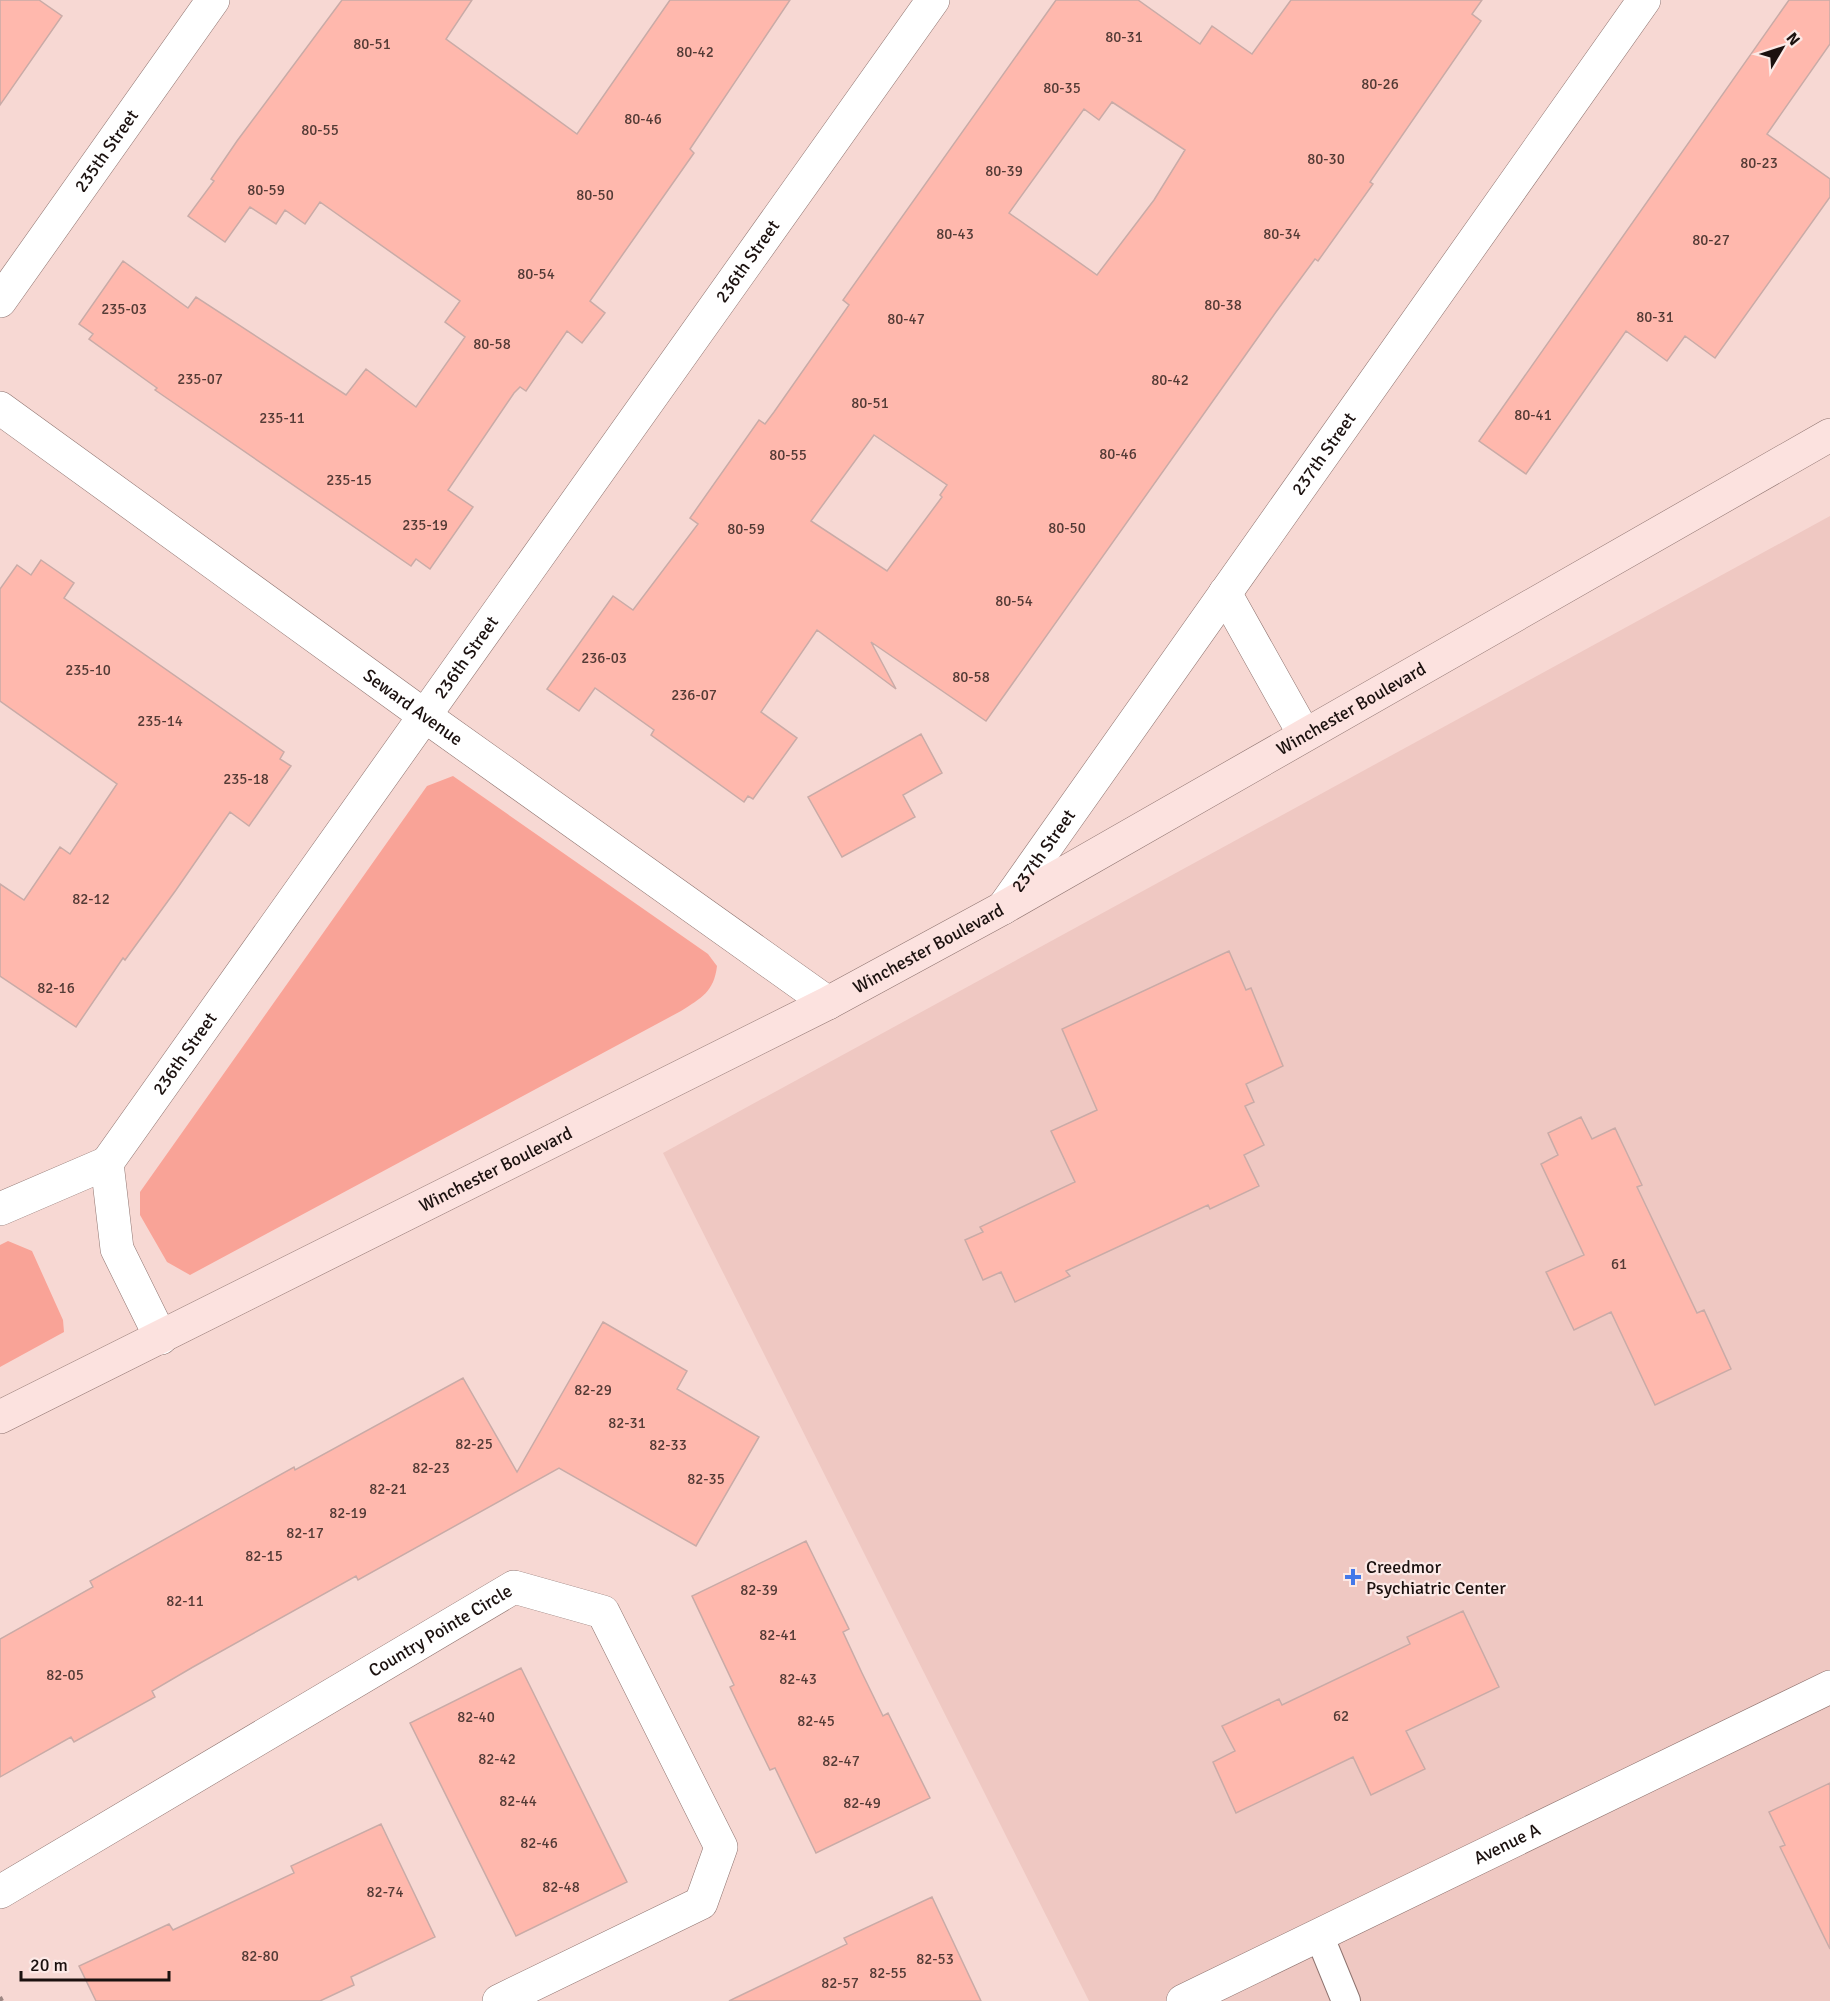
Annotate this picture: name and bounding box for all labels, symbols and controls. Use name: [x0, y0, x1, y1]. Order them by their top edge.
north arrow: [1752, 18, 1812, 78]
house number: 80-31: [1105, 28, 1143, 46]
text: N: [1782, 29, 1804, 50]
house number: 80-51: [353, 35, 391, 53]
house number: 80-42: [676, 43, 714, 61]
house number: 80-26: [1361, 75, 1399, 93]
house number: 80-35: [1043, 79, 1081, 97]
street label: 235th Street: [70, 105, 143, 196]
house number: 80-46: [624, 110, 662, 128]
house number: 80-55: [301, 121, 339, 139]
house number: 80-30: [1307, 150, 1345, 168]
house number: 80-23: [1740, 154, 1778, 172]
house number: 80-39: [985, 162, 1023, 180]
house number: 80-59: [247, 181, 285, 199]
house number: 80-50: [576, 186, 614, 204]
street label: 236th Street: [711, 216, 784, 307]
house number: 80-43: [936, 225, 974, 243]
house number: 80-34: [1263, 225, 1301, 243]
house number: 80-27: [1692, 231, 1730, 249]
house number: 80-54: [517, 265, 555, 283]
house number: 80-38: [1204, 296, 1242, 314]
house number: 235-03: [101, 300, 147, 318]
house number: 80-31: [1636, 308, 1674, 326]
house number: 80-47: [887, 310, 925, 328]
house number: 80-58: [473, 335, 511, 353]
house number: 235-07: [177, 370, 223, 388]
house number: 80-42: [1151, 371, 1189, 389]
house number: 80-51: [851, 394, 889, 412]
house number: 80-41: [1514, 406, 1552, 424]
street label: 237th Street: [1287, 408, 1360, 499]
house number: 235-11: [259, 409, 305, 427]
house number: 80-46: [1099, 445, 1137, 463]
house number: 80-55: [769, 446, 807, 464]
house number: 235-15: [326, 471, 372, 489]
house number: 235-19: [402, 516, 448, 534]
house number: 80-50: [1048, 519, 1086, 537]
house number: 80-59: [727, 520, 765, 538]
house number: 80-54: [995, 592, 1033, 610]
street label: 236th Street: [429, 612, 503, 703]
house number: 236-03: [581, 649, 627, 667]
street label: Winchester Boulevard: [1273, 657, 1430, 760]
house number: 235-10: [65, 661, 111, 679]
street label: Seward Avenue: [359, 664, 467, 750]
house number: 80-58: [952, 668, 990, 686]
house number: 236-07: [671, 686, 717, 704]
house number: 235-14: [137, 712, 183, 730]
house number: 235-18: [223, 770, 269, 788]
street label: 237th Street: [1007, 805, 1080, 896]
house number: 82-12: [72, 890, 110, 908]
street label: Winchester Boulevard: [849, 899, 1008, 998]
house number: 82-16: [37, 979, 75, 997]
street label: 236th Street: [148, 1008, 222, 1099]
street label: Winchester Boulevard: [415, 1122, 576, 1217]
house number: 61: [1611, 1255, 1627, 1273]
house number: 82-29: [574, 1381, 612, 1399]
house number: 82-31: [608, 1414, 646, 1432]
house number: 82-25: [455, 1435, 493, 1453]
house number: 82-33: [649, 1436, 687, 1454]
house number: 82-23: [412, 1459, 450, 1477]
house number: 82-35: [687, 1470, 725, 1488]
house number: 82-21: [369, 1480, 407, 1498]
house number: 82-19: [329, 1504, 367, 1522]
house number: 82-17: [286, 1524, 324, 1542]
house number: 82-15: [245, 1547, 283, 1565]
place label: Creedmor Psychiatric Center: [1366, 1556, 1506, 1599]
marker: Creedmor Psychiatric Center: [1344, 1568, 1362, 1586]
street label: Country Pointe Circle: [365, 1580, 516, 1682]
house number: 82-39: [740, 1581, 778, 1599]
house number: 82-11: [166, 1592, 204, 1610]
house number: 82-41: [759, 1626, 797, 1644]
house number: 82-05: [46, 1666, 84, 1684]
house number: 82-43: [779, 1670, 817, 1688]
house number: 62: [1333, 1707, 1349, 1725]
house number: 82-40: [457, 1708, 495, 1726]
house number: 82-45: [797, 1712, 835, 1730]
house number: 82-42: [478, 1750, 516, 1768]
house number: 82-47: [822, 1752, 860, 1770]
house number: 82-44: [499, 1792, 537, 1810]
house number: 82-49: [843, 1794, 881, 1812]
street label: Avenue A: [1470, 1818, 1544, 1869]
house number: 82-46: [520, 1834, 558, 1852]
house number: 82-48: [542, 1878, 580, 1896]
house number: 82-74: [366, 1883, 404, 1901]
scale bar: [21, 1944, 170, 1982]
house number: 82-80: [241, 1947, 279, 1965]
house number: 82-53: [916, 1950, 954, 1968]
text: 20 m: [30, 1954, 68, 1976]
house number: 82-55: [869, 1964, 907, 1982]
house number: 82-57: [821, 1974, 859, 1992]

